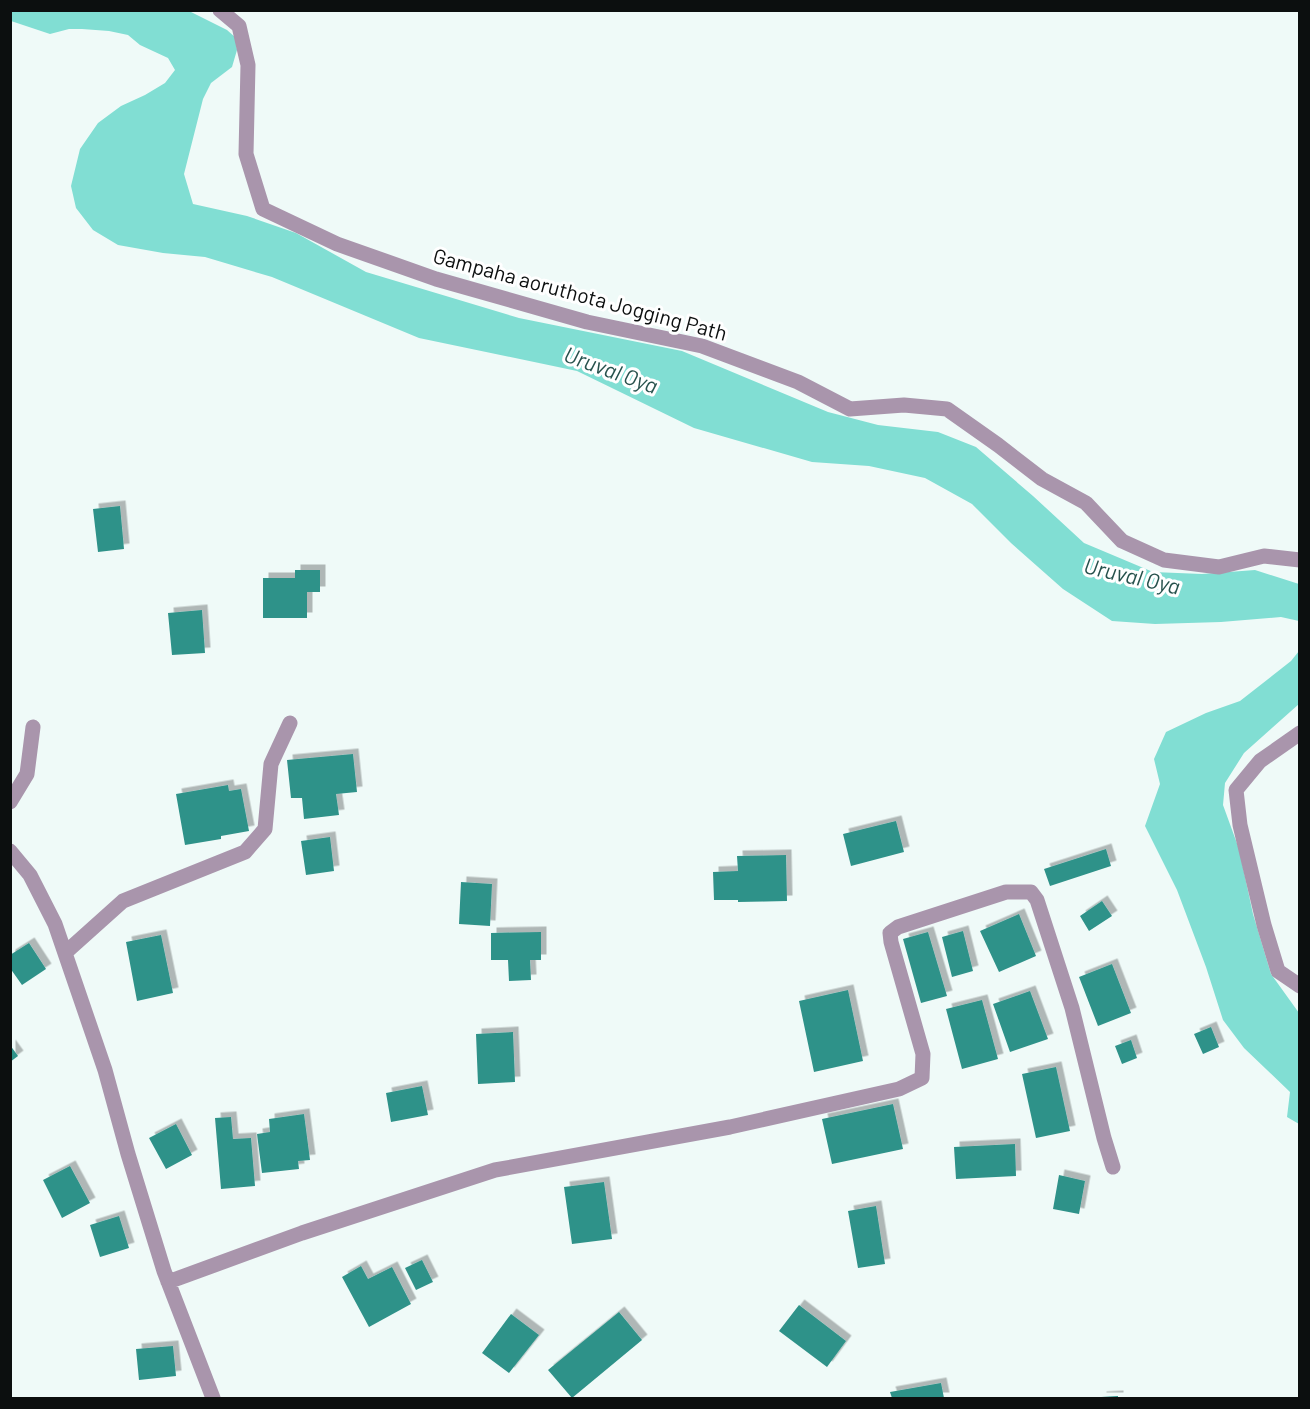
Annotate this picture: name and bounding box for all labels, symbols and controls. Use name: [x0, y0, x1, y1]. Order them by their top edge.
street label: Gampaha aoruthota Jogging Path: [431, 242, 730, 345]
water label: Uruval Oya: [561, 340, 662, 398]
water label: Uruval Oya: [1082, 551, 1183, 599]

